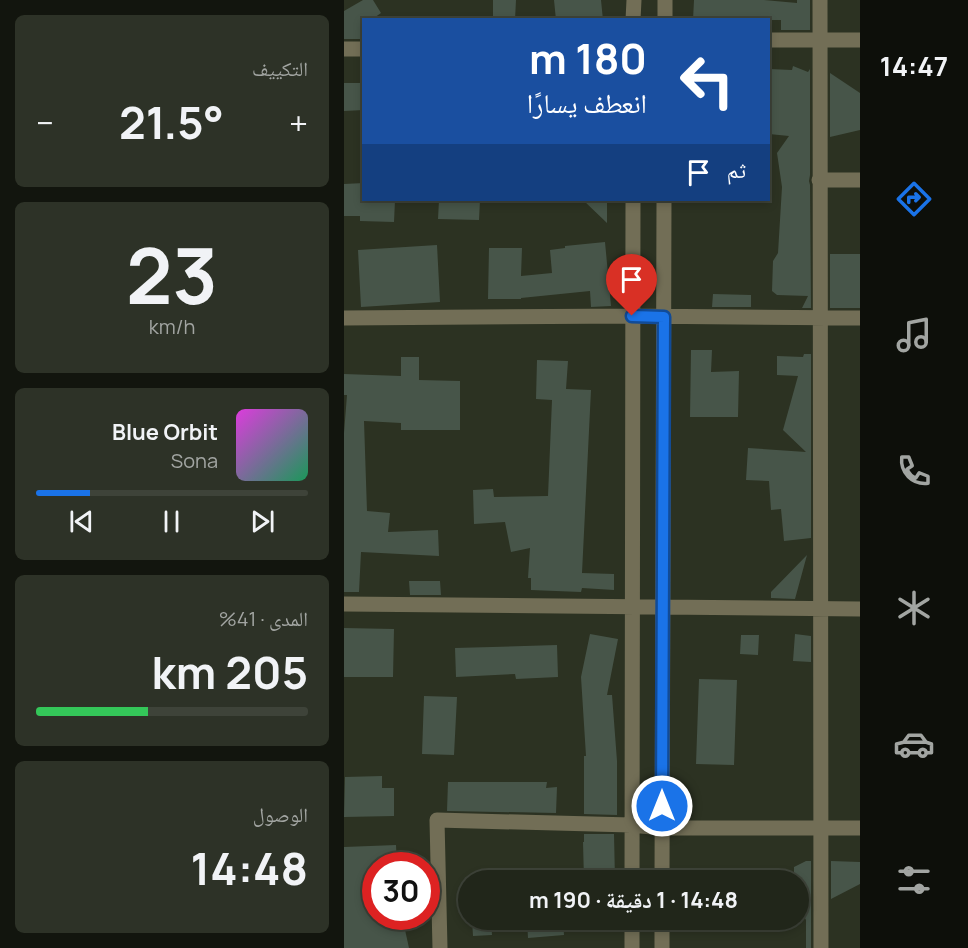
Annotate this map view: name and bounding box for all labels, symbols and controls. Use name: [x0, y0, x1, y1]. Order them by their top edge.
text: 180 m: [529, 29, 647, 87]
icon: left: [668, 42, 746, 120]
text: 14:47: [880, 47, 948, 84]
text: التكييف: [252, 55, 308, 82]
text: انعطف يسارًا: [527, 84, 647, 121]
text: 21.5°: [119, 91, 224, 153]
text: −: [36, 100, 54, 145]
text: +: [289, 100, 308, 145]
text: ثم: [727, 155, 746, 185]
icon: arrive: [682, 156, 715, 189]
icon: directions: [893, 178, 935, 220]
text: 23: [126, 221, 218, 327]
pin: [606, 254, 657, 316]
icon: arrive: [615, 263, 648, 296]
text: km/h: [149, 313, 195, 340]
icon: music: [893, 314, 935, 356]
text: Blue Orbit: [112, 417, 218, 447]
text: Sona: [171, 447, 218, 474]
icon: phone: [893, 450, 935, 492]
icon: previous: [65, 505, 98, 538]
icon: pause: [155, 505, 188, 538]
icon: next: [246, 505, 279, 538]
icon: climate: [893, 587, 935, 629]
text: المدى · 41%: [219, 605, 308, 632]
text: 205 km: [152, 641, 308, 703]
icon: car: [893, 723, 935, 765]
position arrow: [630, 774, 694, 838]
text: الوصول: [253, 801, 308, 828]
text: 14:48: [191, 837, 308, 899]
speed limit sign: 30: [362, 852, 440, 930]
icon: filters: [893, 859, 935, 901]
text: 14:48 · 1 دقيقة · 190 m: [529, 885, 738, 915]

